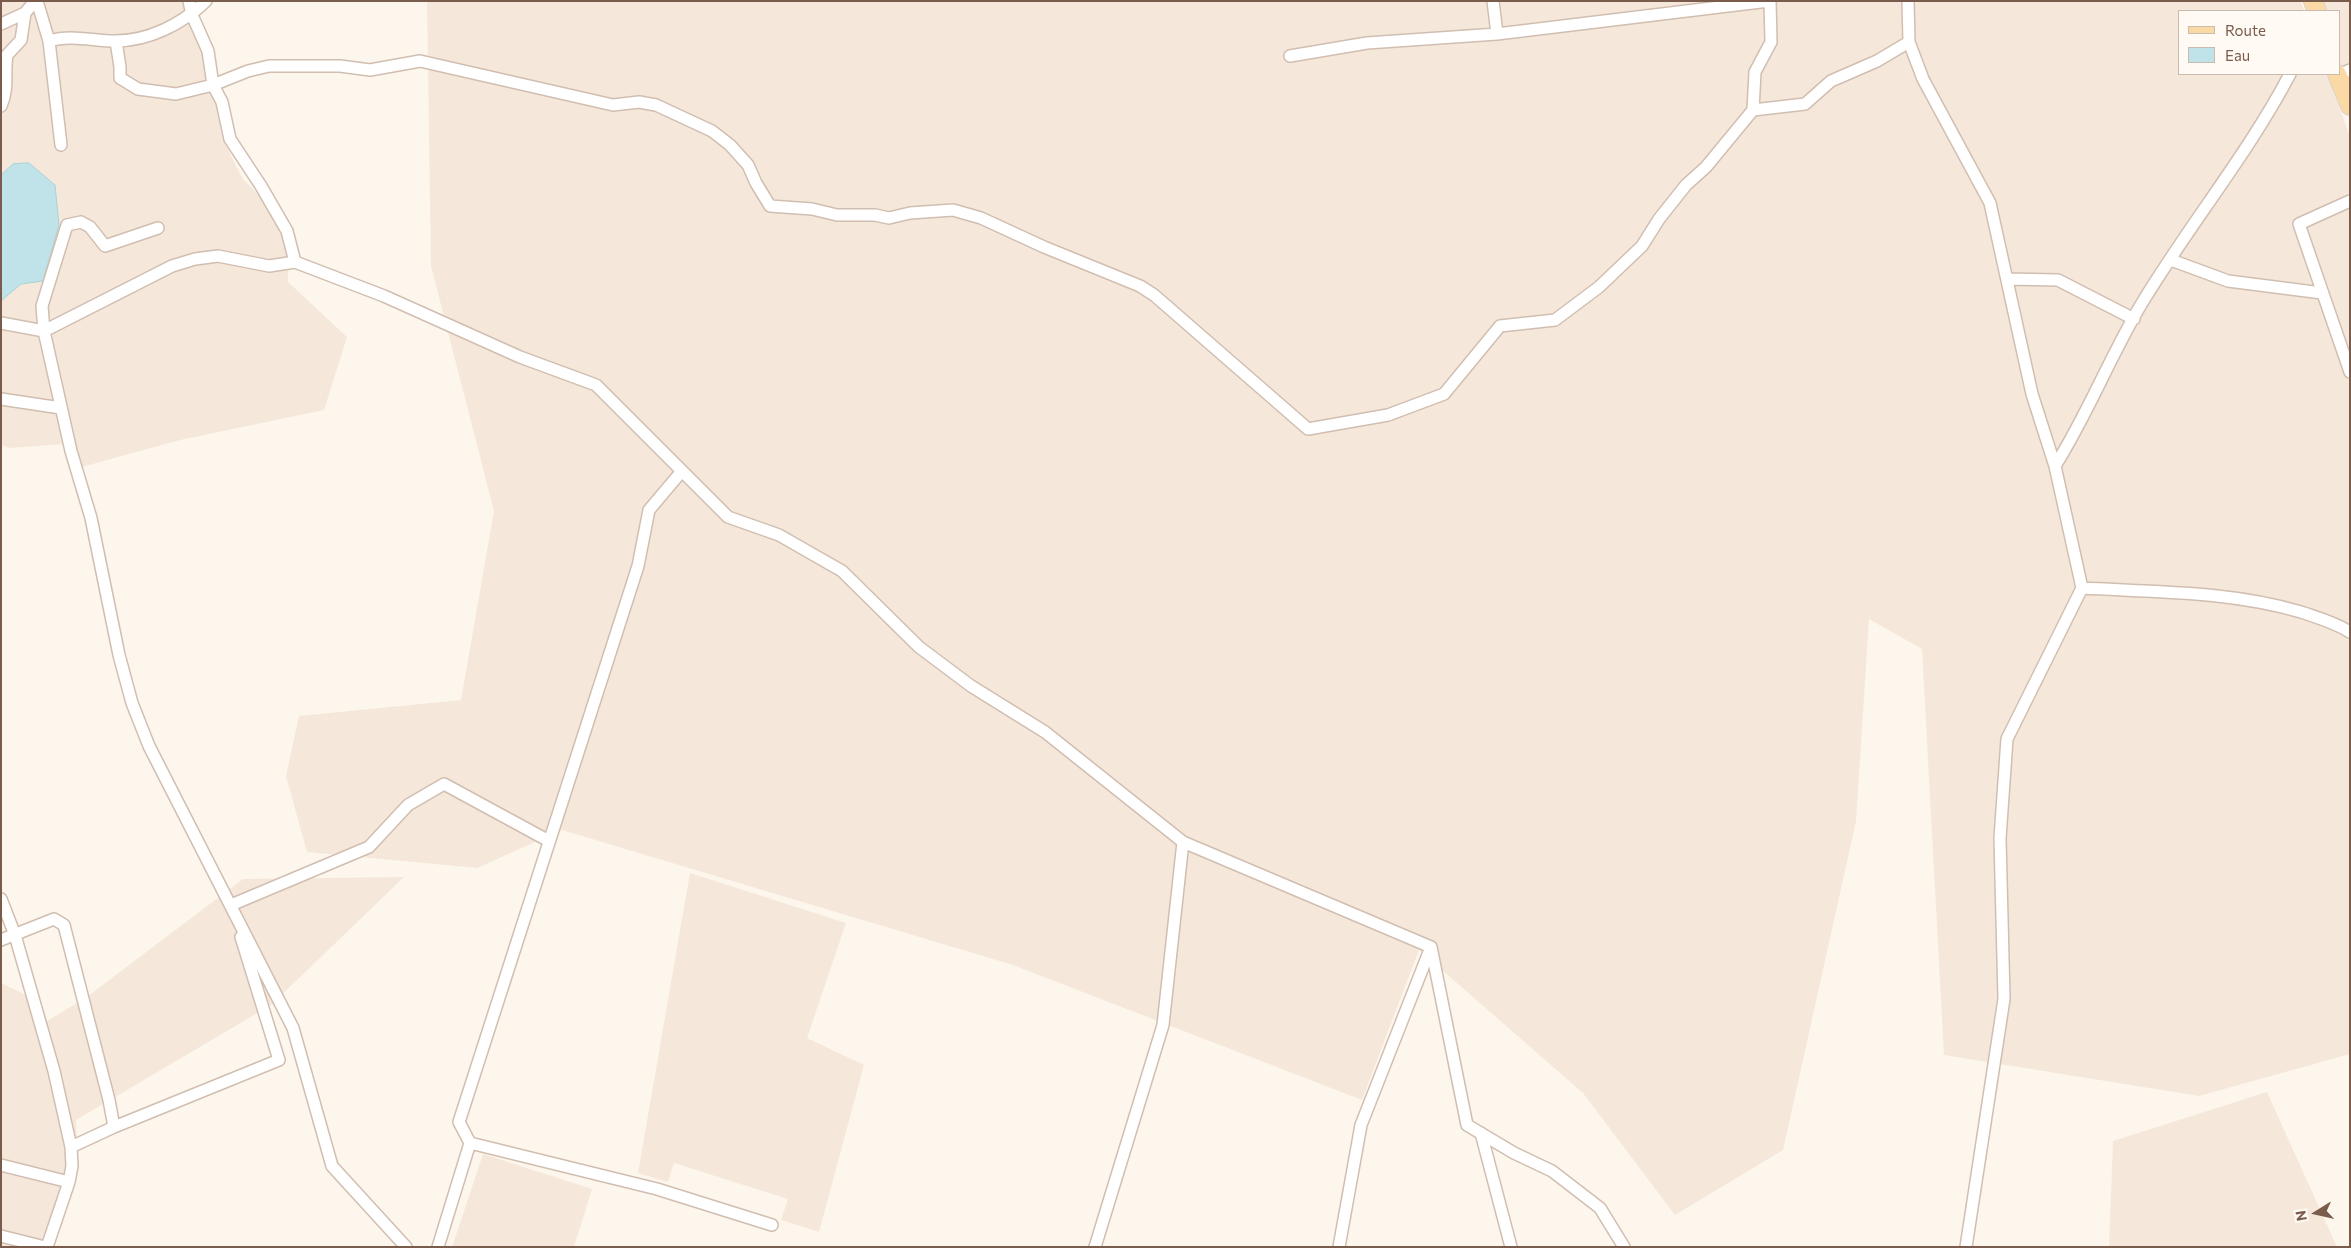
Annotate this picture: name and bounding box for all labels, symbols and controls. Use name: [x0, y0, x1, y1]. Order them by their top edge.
legend: [2178, 10, 2341, 75]
text: Route: [2225, 21, 2266, 39]
text: Eau: [2225, 46, 2250, 64]
north arrow: [2291, 1188, 2341, 1238]
text: N: [2291, 1209, 2310, 1222]

